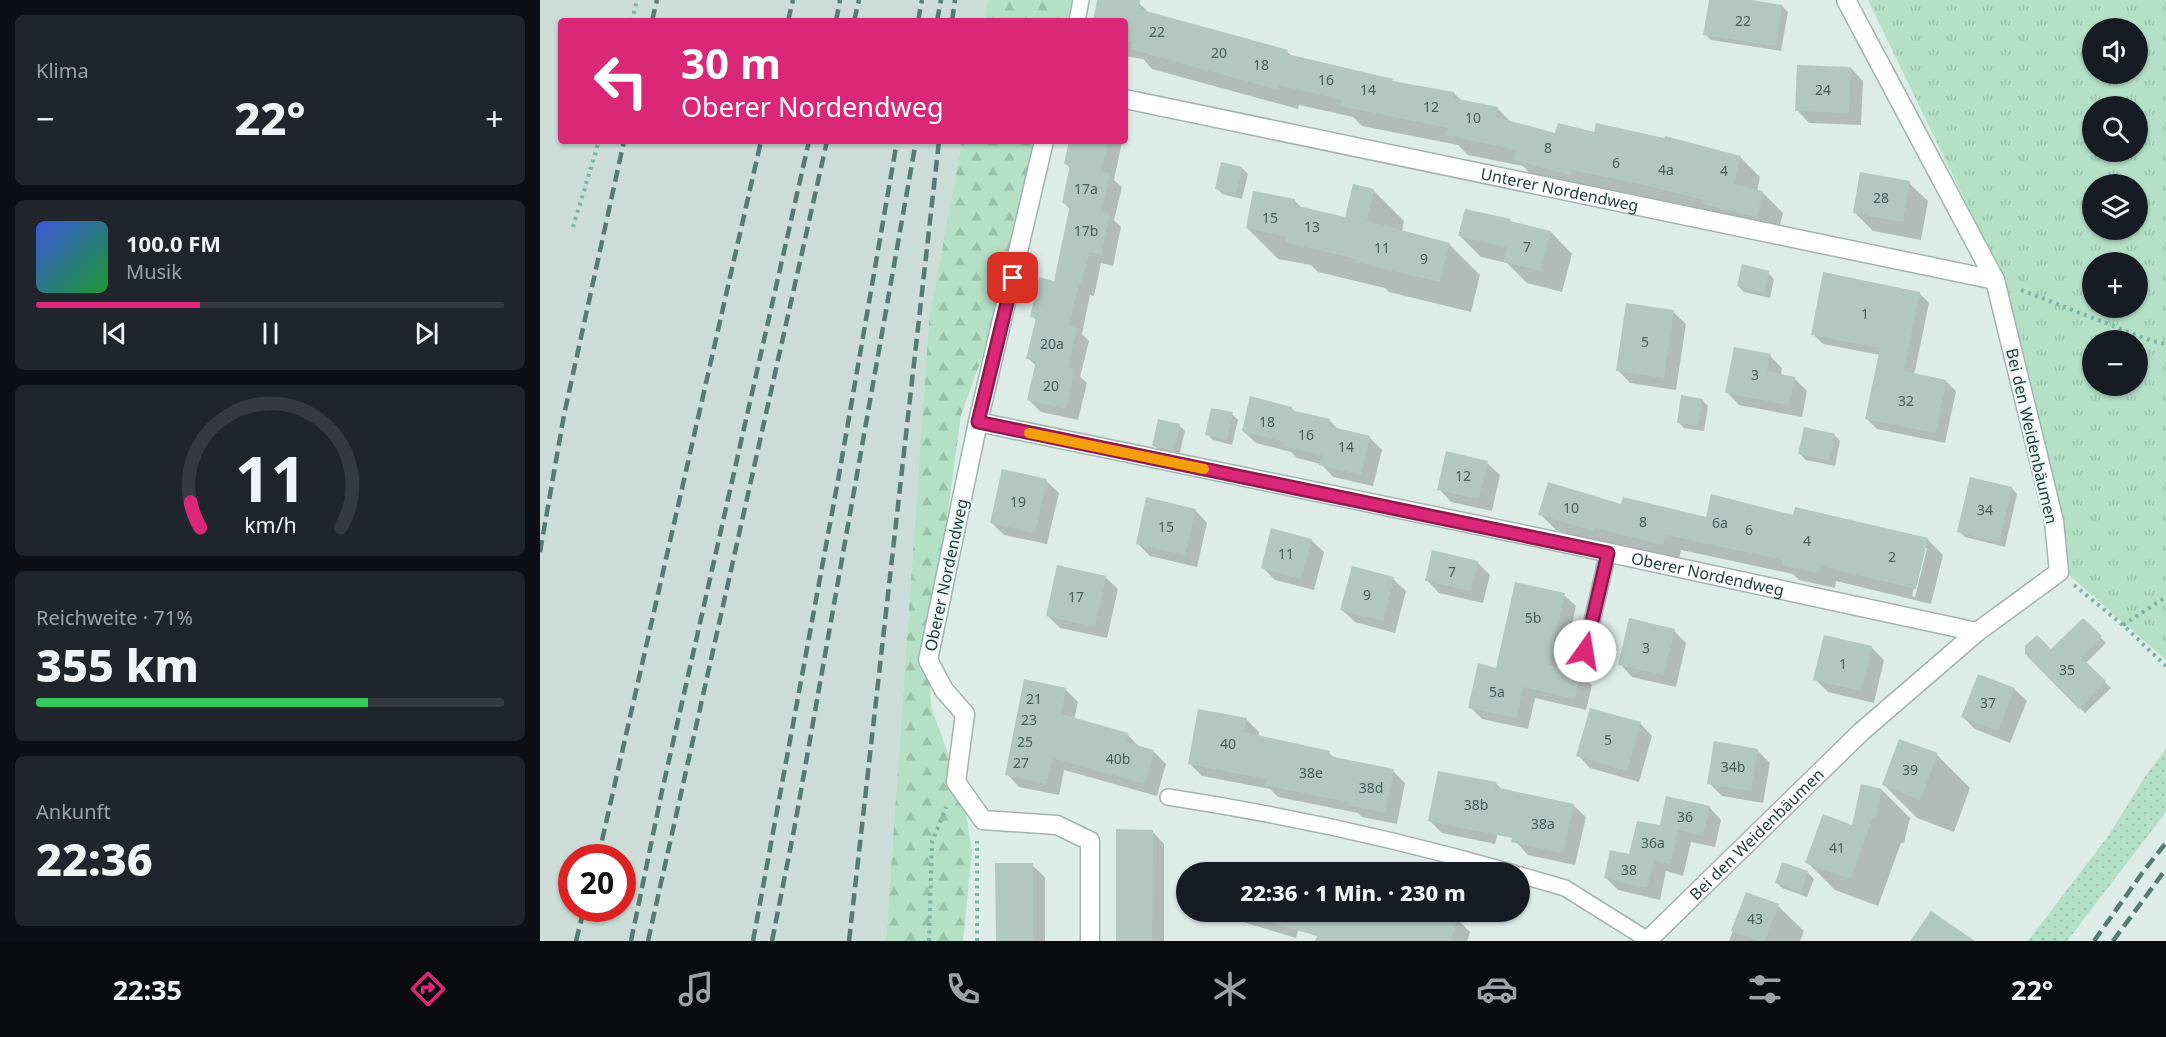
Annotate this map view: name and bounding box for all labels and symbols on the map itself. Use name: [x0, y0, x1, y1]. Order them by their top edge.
house number: 22: [1735, 11, 1751, 30]
house number: 22: [1149, 22, 1165, 41]
house number: 20: [1211, 43, 1227, 62]
house number: 18: [1253, 55, 1269, 74]
house number: 16: [1318, 70, 1334, 89]
house number: 14: [1360, 80, 1376, 99]
house number: 24: [1815, 80, 1831, 99]
house number: 12: [1423, 97, 1439, 116]
house number: 10: [1465, 108, 1481, 127]
house number: 8: [1544, 138, 1552, 157]
house number: 6: [1612, 153, 1620, 172]
house number: 4a: [1658, 160, 1674, 179]
house number: 4: [1720, 161, 1728, 180]
street label: Unterer Nordendweg: [1479, 162, 1641, 217]
house number: 17a: [1074, 179, 1098, 198]
house number: 28: [1873, 188, 1889, 207]
house number: 15: [1262, 208, 1278, 227]
house number: 13: [1304, 217, 1320, 236]
house number: 17b: [1074, 221, 1098, 240]
house number: 7: [1523, 237, 1531, 256]
house number: 11: [1374, 238, 1390, 257]
house number: 9: [1420, 249, 1428, 268]
pin: [987, 252, 1038, 303]
house number: 1: [1861, 304, 1869, 323]
house number: 5: [1641, 332, 1649, 351]
house number: 20a: [1040, 334, 1064, 353]
street label: Bei den Weidenbäumen: [2001, 346, 2063, 526]
house number: 3: [1751, 365, 1759, 384]
house number: 20: [1043, 376, 1059, 395]
house number: 32: [1898, 391, 1914, 410]
house number: 18: [1259, 412, 1275, 431]
house number: 16: [1298, 425, 1314, 444]
house number: 14: [1338, 437, 1354, 456]
house number: 12: [1455, 466, 1471, 485]
house number: 19: [1010, 492, 1026, 511]
street label: Oberer Nordendweg: [919, 497, 973, 653]
house number: 10: [1563, 498, 1579, 517]
house number: 34: [1977, 500, 1993, 519]
house number: 8: [1639, 512, 1647, 531]
house number: 6a: [1712, 513, 1728, 532]
house number: 15: [1158, 517, 1174, 536]
house number: 6: [1745, 520, 1753, 539]
house number: 4: [1803, 531, 1811, 550]
house number: 11: [1278, 544, 1294, 563]
street label: Oberer Nordendweg: [1629, 547, 1786, 601]
house number: 2: [1888, 547, 1896, 566]
house number: 7: [1448, 562, 1456, 581]
house number: 9: [1363, 585, 1371, 604]
house number: 17: [1068, 587, 1084, 606]
house number: 5b: [1525, 608, 1541, 627]
position arrow: [1553, 619, 1617, 683]
house number: 3: [1642, 638, 1650, 657]
house number: 1: [1839, 654, 1847, 673]
house number: 35: [2059, 660, 2075, 679]
house number: 5a: [1489, 682, 1505, 701]
house number: 21: [1026, 689, 1042, 708]
house number: 37: [1980, 693, 1996, 712]
house number: 23: [1021, 710, 1037, 729]
house number: 5: [1604, 730, 1612, 749]
house number: 25: [1017, 732, 1033, 751]
house number: 40: [1220, 734, 1236, 753]
house number: 40b: [1106, 749, 1130, 768]
house number: 27: [1013, 753, 1029, 772]
house number: 34b: [1721, 757, 1745, 776]
house number: 39: [1902, 760, 1918, 779]
house number: 38e: [1299, 763, 1323, 782]
street label: Bei den Weidenbäumen: [1684, 763, 1828, 905]
house number: 38d: [1359, 778, 1383, 797]
house number: 38b: [1464, 795, 1488, 814]
house number: 36: [1677, 807, 1693, 826]
house number: 38a: [1531, 814, 1555, 833]
house number: 36a: [1641, 833, 1665, 852]
house number: 41: [1829, 838, 1845, 857]
speed limit sign: 20: [558, 844, 636, 922]
house number: 38: [1621, 860, 1637, 879]
house number: 43: [1747, 909, 1763, 928]

